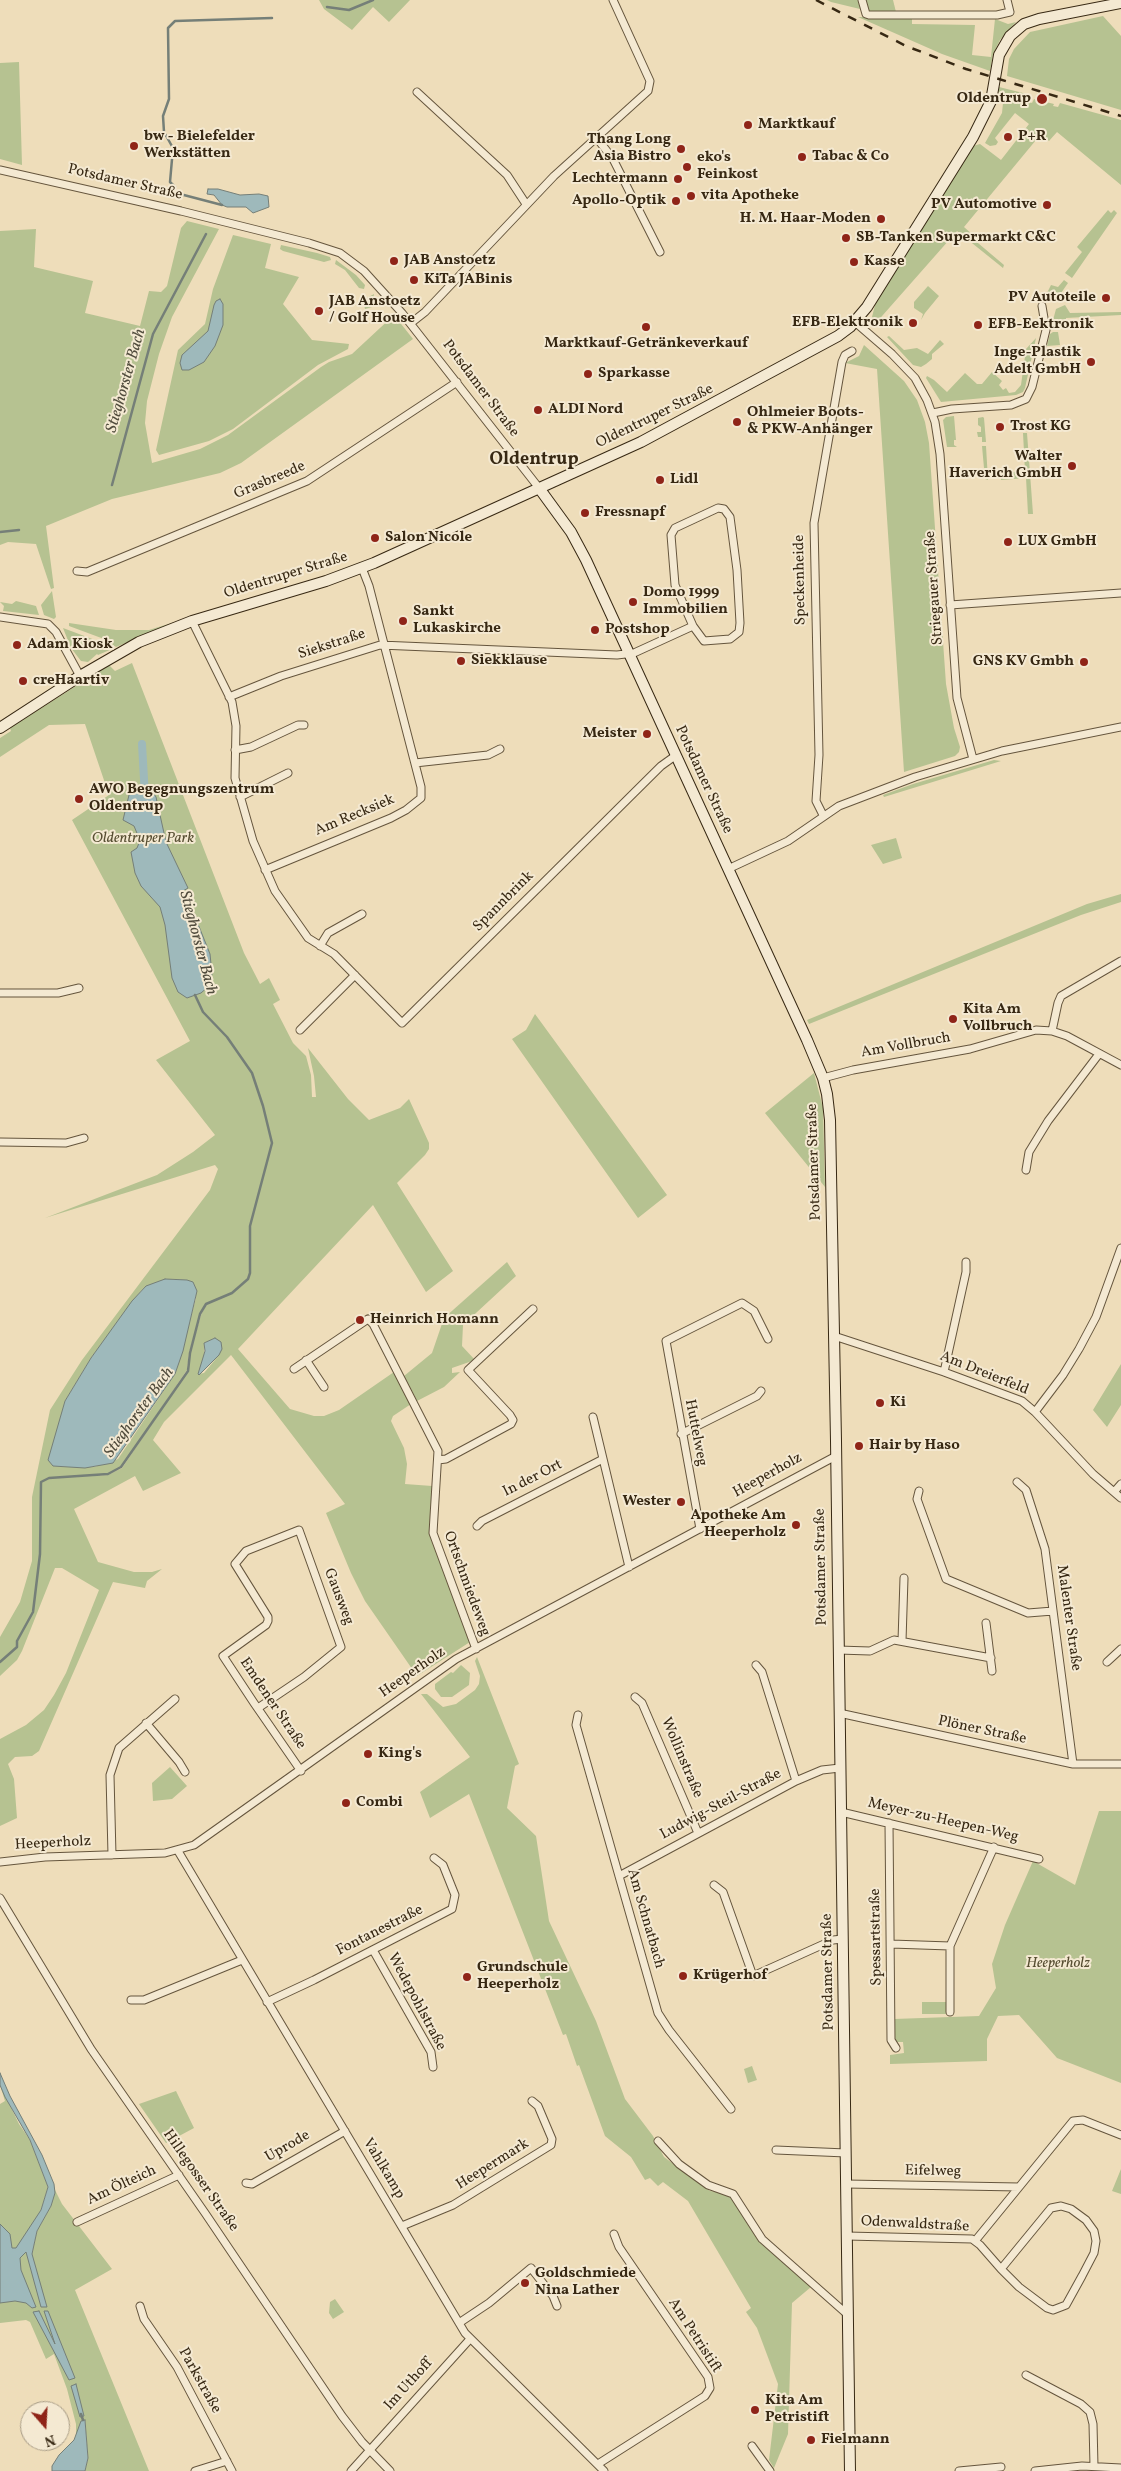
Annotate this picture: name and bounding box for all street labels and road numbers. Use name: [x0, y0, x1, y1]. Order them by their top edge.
street label: Potsdamer Straße: [66, 161, 184, 205]
street label: Potsdamer Straße: [438, 337, 522, 441]
street label: Oldentruper Straße: [593, 381, 717, 453]
street label: Grasbreede: [232, 458, 308, 504]
street label: Striegauer Straße: [922, 530, 948, 646]
street label: Speckenheide: [791, 535, 811, 625]
street label: Oldentruper Straße: [222, 549, 350, 603]
street label: Siekstraße: [296, 626, 368, 664]
street label: Potsdamer Straße: [670, 723, 736, 837]
street label: Am Recksiek: [313, 791, 397, 841]
street label: Spannbrink: [470, 868, 538, 936]
street label: Am Vollbruch: [860, 1029, 952, 1063]
street label: Potsdamer Straße: [804, 1103, 826, 1221]
street label: Am Dreierfeld: [937, 1348, 1031, 1400]
street label: Huttelweg: [680, 1398, 710, 1468]
street label: Heeperholz: [730, 1450, 806, 1502]
street label: In der Ort: [500, 1456, 566, 1502]
street label: Potsdamer Straße: [812, 1508, 832, 1626]
street label: Ortschmiedeweg: [439, 1529, 493, 1639]
street label: Malenter Straße: [1052, 1564, 1084, 1672]
street label: Gausweg: [319, 1566, 357, 1628]
street label: Heeperholz: [377, 1644, 449, 1702]
street label: Emdener Straße: [235, 1655, 309, 1753]
street label: Plöner Straße: [936, 1713, 1028, 1749]
street label: Wollinstraße: [656, 1715, 706, 1801]
street label: Ludwig-Steil-Straße: [657, 1765, 785, 1845]
street label: Meyer-zu-Heepen-Weg: [866, 1795, 1020, 1847]
street label: Heeperholz: [14, 1833, 92, 1855]
street label: Am Schnatbach: [622, 1867, 668, 1971]
street label: Spessartstraße: [867, 1888, 887, 1986]
street label: Fontanestraße: [334, 1901, 426, 1961]
street label: Potsdamer Straße: [819, 1913, 839, 2031]
street label: Wedepohlstraße: [383, 1950, 449, 2054]
street label: Hillegosser Straße: [158, 2127, 242, 2235]
street label: Uprode: [262, 2127, 314, 2167]
street label: Vahlkamp: [358, 2135, 408, 2203]
street label: Heepermark: [453, 2135, 533, 2195]
street label: Am Ölteich: [85, 2162, 159, 2210]
street label: Eifelweg: [905, 2163, 961, 2181]
street label: Odenwaldstraße: [860, 2213, 970, 2237]
street label: Am Petristift: [663, 2295, 725, 2377]
street label: Parkstraße: [174, 2345, 224, 2417]
street label: Im Uthoff: [381, 2355, 437, 2415]

